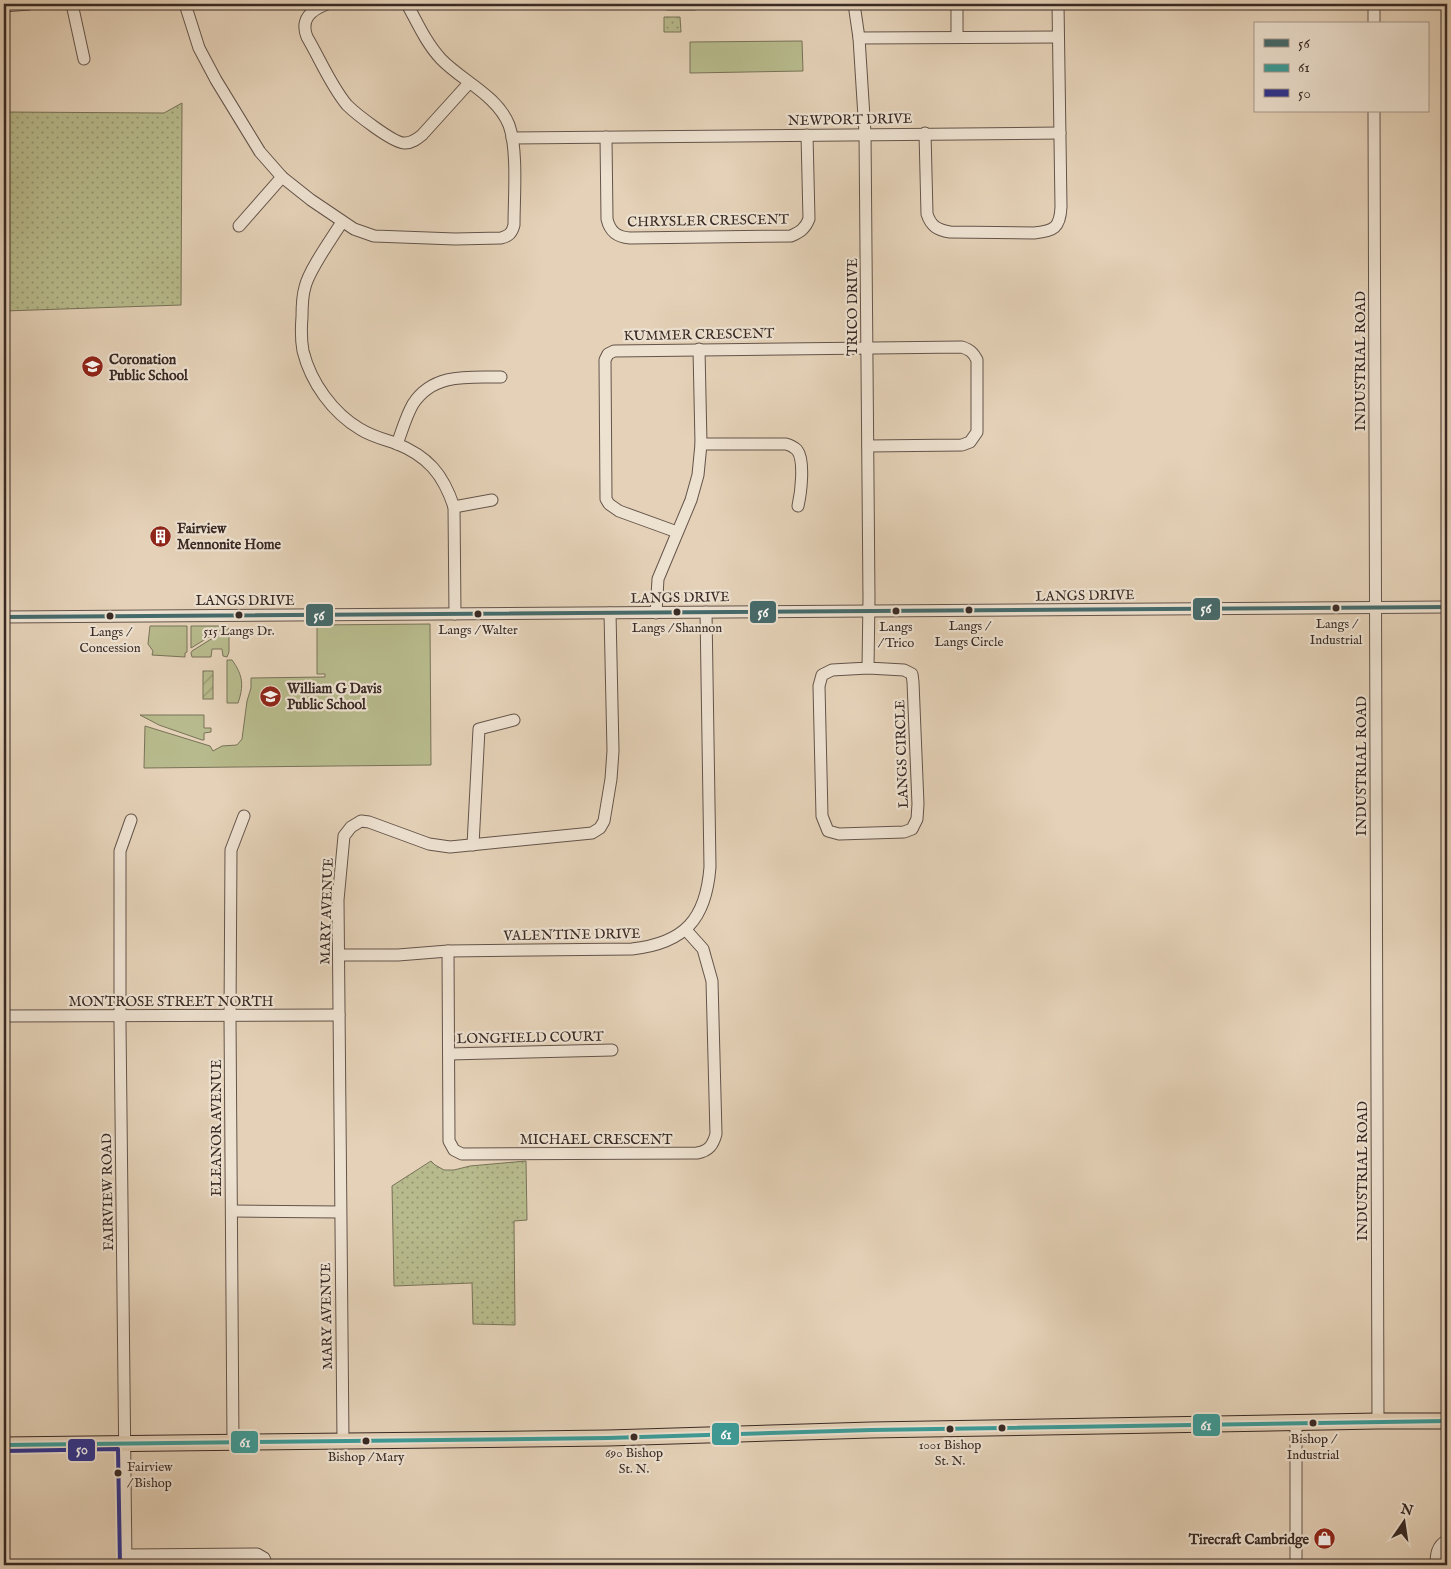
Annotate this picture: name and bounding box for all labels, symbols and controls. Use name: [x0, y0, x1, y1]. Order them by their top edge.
legend: [1254, 22, 1428, 112]
text: 56: [1298, 34, 1310, 53]
text: 61: [1298, 58, 1310, 77]
text: 50: [1298, 84, 1311, 103]
street label: NEWPORT DRIVE: [788, 110, 913, 130]
street label: CHRYSLER CRESCENT: [627, 211, 790, 231]
street label: TRICO DRIVE: [844, 258, 862, 356]
street label: INDUSTRIAL ROAD: [1352, 291, 1370, 431]
street label: KUMMER CRESCENT: [623, 325, 775, 345]
place label: Coronation Public School: [109, 351, 189, 385]
school or university icon: Coronation Public School: [81, 355, 105, 379]
place label: Fairview Mennonite Home: [177, 520, 281, 554]
building icon: Fairview Mennonite Home: [149, 524, 173, 548]
street label: LANGS DRIVE: [1035, 586, 1135, 606]
street label: LANGS DRIVE: [630, 588, 730, 608]
street label: LANGS DRIVE: [195, 592, 295, 610]
line badge: 56: [1192, 597, 1221, 621]
line badge: 56: [749, 600, 777, 624]
text: 56: [1201, 600, 1213, 618]
line badge: 56: [305, 603, 334, 627]
marker: Langs / Industrial: [1331, 603, 1341, 613]
text: 56: [758, 604, 770, 622]
marker: Langs / Langs Circle: [964, 605, 974, 615]
marker: Langs / Trico: [891, 606, 901, 616]
text: 56: [314, 607, 326, 625]
marker: Langs / Shannon: [672, 607, 682, 617]
marker: Langs / Walter: [473, 609, 483, 619]
marker: 515 Langs Dr.: [234, 610, 244, 620]
marker: Langs / Concession: [105, 611, 115, 621]
place label: Langs / Industrial: [1310, 616, 1363, 649]
place label: Langs / Langs Circle: [935, 618, 1003, 651]
place label: Langs / Trico: [878, 619, 914, 652]
place label: Langs / Shannon: [632, 620, 722, 637]
place label: Langs / Walter: [438, 622, 518, 639]
place label: 515 Langs Dr.: [203, 623, 275, 640]
place label: Langs / Concession: [79, 624, 141, 657]
place label: William G Davis Public School: [286, 680, 382, 714]
school or university icon: William G Davis Public School: [259, 684, 283, 708]
street label: INDUSTRIAL ROAD: [1353, 696, 1371, 836]
street label: LANGS CIRCLE: [891, 699, 913, 809]
street label: MARY AVENUE: [316, 857, 338, 965]
street label: VALENTINE DRIVE: [502, 925, 641, 945]
street label: MONTROSE STREET NORTH: [68, 993, 274, 1011]
street label: LONGFIELD COURT: [456, 1028, 605, 1048]
street label: ELEANOR AVENUE: [208, 1059, 226, 1197]
street label: INDUSTRIAL ROAD: [1354, 1101, 1372, 1241]
street label: MICHAEL CRESCENT: [520, 1131, 673, 1149]
street label: FAIRVIEW ROAD: [98, 1133, 118, 1251]
street label: MARY AVENUE: [317, 1262, 337, 1370]
line badge: 61: [1192, 1413, 1221, 1437]
text: 61: [1200, 1417, 1212, 1435]
marker: Bishop / Industrial: [1308, 1418, 1318, 1428]
line badge: 61: [711, 1422, 740, 1446]
unlabelled marker: [997, 1423, 1007, 1433]
marker: 1001 Bishop St. N.: [945, 1424, 955, 1434]
text: 61: [720, 1426, 732, 1444]
line badge: 61: [230, 1430, 259, 1454]
place label: Bishop / Industrial: [1287, 1431, 1340, 1464]
marker: 690 Bishop St. N.: [629, 1432, 639, 1442]
text: 61: [239, 1434, 251, 1452]
marker: Bishop / Mary: [361, 1436, 371, 1446]
place label: 1001 Bishop St. N.: [919, 1437, 981, 1470]
line badge: 50: [67, 1438, 96, 1462]
text: 50: [76, 1441, 88, 1459]
place label: 690 Bishop St. N.: [605, 1445, 663, 1478]
place label: Bishop / Mary: [328, 1449, 405, 1466]
place label: Fairview / Bishop: [127, 1459, 173, 1492]
marker: Fairview / Bishop: [113, 1468, 123, 1478]
north arrow: [1378, 1496, 1428, 1546]
text: N: [1398, 1500, 1415, 1520]
shop icon: Tirecraft Cambridge: [1313, 1527, 1337, 1551]
place label: Tirecraft Cambridge: [1188, 1531, 1310, 1549]

